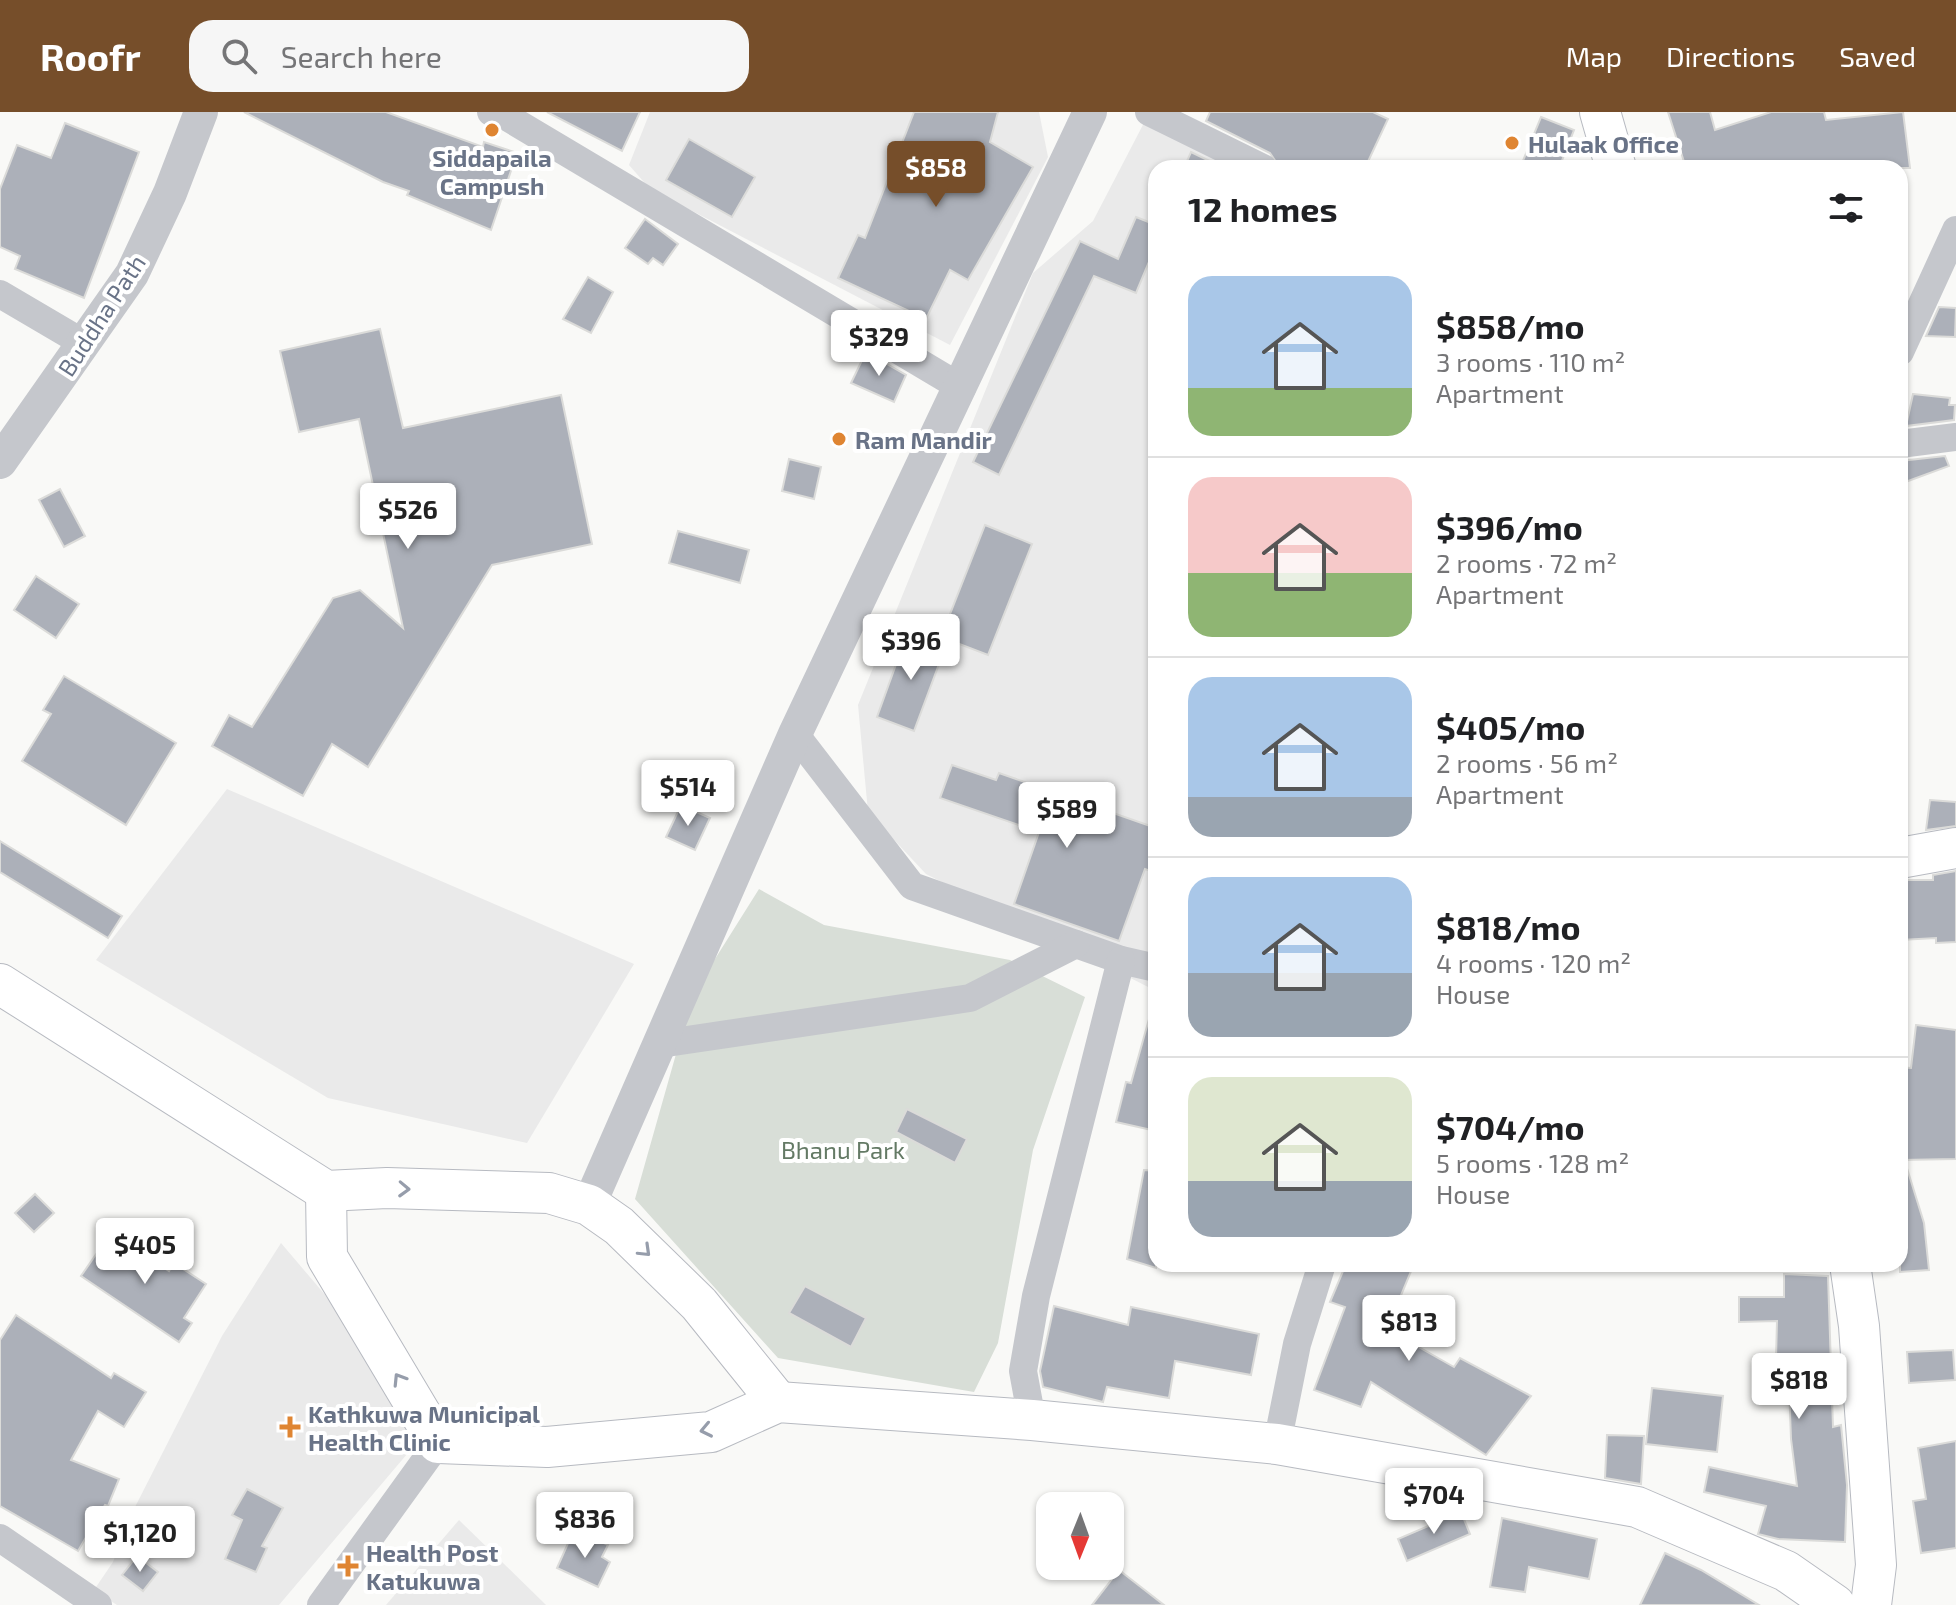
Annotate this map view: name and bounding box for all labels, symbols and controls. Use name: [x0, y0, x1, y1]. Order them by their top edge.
search box: [189, 20, 749, 92]
text: Roofr: [40, 33, 141, 79]
icon: search: [217, 34, 261, 78]
text: Search here: [281, 38, 442, 74]
text: Map: [1566, 39, 1622, 73]
text: Directions: [1666, 39, 1795, 73]
text: Saved: [1839, 39, 1916, 73]
marker: Siddapaila Campush: [483, 121, 501, 139]
place label: Hulaak Office: [1528, 129, 1679, 158]
marker: Hulaak Office: [1503, 134, 1521, 152]
pin: $858: [889, 141, 983, 209]
place label: Siddapaila Campush: [432, 143, 552, 200]
text: $858: [905, 151, 967, 182]
icon: filters: [1824, 186, 1868, 230]
text: 12 homes: [1188, 188, 1337, 229]
street label: Buddha Path: [51, 249, 151, 381]
text: $858/mo: [1436, 305, 1585, 346]
icon: home: [1252, 308, 1348, 404]
pin: $329: [832, 310, 926, 378]
text: $329: [849, 320, 909, 351]
text: 3 rooms · 110 m²: [1436, 346, 1625, 377]
text: Apartment: [1436, 377, 1564, 408]
place label: Ram Mandir: [855, 425, 993, 454]
marker: Ram Mandir: [830, 430, 848, 448]
pin: $526: [361, 483, 455, 551]
text: $526: [378, 493, 438, 524]
text: $396/mo: [1436, 506, 1583, 547]
icon: home: [1252, 509, 1348, 605]
text: 2 rooms · 72 m²: [1436, 547, 1617, 578]
text: Apartment: [1436, 578, 1564, 609]
pin: $396: [864, 614, 958, 682]
text: $396: [881, 624, 941, 655]
text: $405/mo: [1436, 706, 1585, 747]
icon: home: [1252, 709, 1348, 805]
text: 2 rooms · 56 m²: [1436, 747, 1618, 778]
pin: $514: [641, 760, 735, 828]
text: $514: [659, 770, 717, 801]
text: Apartment: [1436, 778, 1564, 809]
pin: $589: [1020, 782, 1114, 850]
text: $589: [1037, 792, 1097, 823]
text: $818/mo: [1436, 906, 1580, 947]
icon: home: [1252, 909, 1348, 1005]
text: 4 rooms · 120 m²: [1436, 947, 1631, 978]
text: House: [1436, 978, 1510, 1009]
text: $704/mo: [1436, 1106, 1585, 1147]
icon: home: [1252, 1109, 1348, 1205]
park label: Bhanu Park: [781, 1135, 905, 1164]
text: 5 rooms · 128 m²: [1436, 1147, 1629, 1178]
text: House: [1436, 1178, 1510, 1209]
one-way arrow: [398, 1180, 411, 1197]
pin: $405: [98, 1218, 192, 1286]
text: $405: [114, 1228, 176, 1259]
one-way arrow: [636, 1242, 650, 1257]
pin: $813: [1362, 1295, 1456, 1363]
text: $813: [1380, 1305, 1438, 1336]
pin: $818: [1752, 1353, 1846, 1421]
text: $818: [1770, 1363, 1828, 1394]
one-way arrow: [393, 1373, 408, 1388]
place label: Kathkuwa Municipal Health Clinic: [308, 1399, 540, 1456]
marker: Kathkuwa Municipal Health Clinic: [279, 1416, 301, 1438]
one-way arrow: [699, 1421, 712, 1438]
pin: $704: [1387, 1468, 1481, 1536]
text: $704: [1403, 1478, 1465, 1509]
pin: $836: [538, 1492, 632, 1560]
north arrow: [1036, 1492, 1124, 1580]
map controls: [1036, 1492, 1124, 1580]
text: $836: [554, 1502, 616, 1533]
pin: $1,120: [75, 1506, 205, 1574]
text: $1,120: [103, 1516, 177, 1547]
place label: Health Post Katukuwa: [366, 1538, 498, 1595]
marker: Health Post Katukuwa: [337, 1555, 359, 1577]

